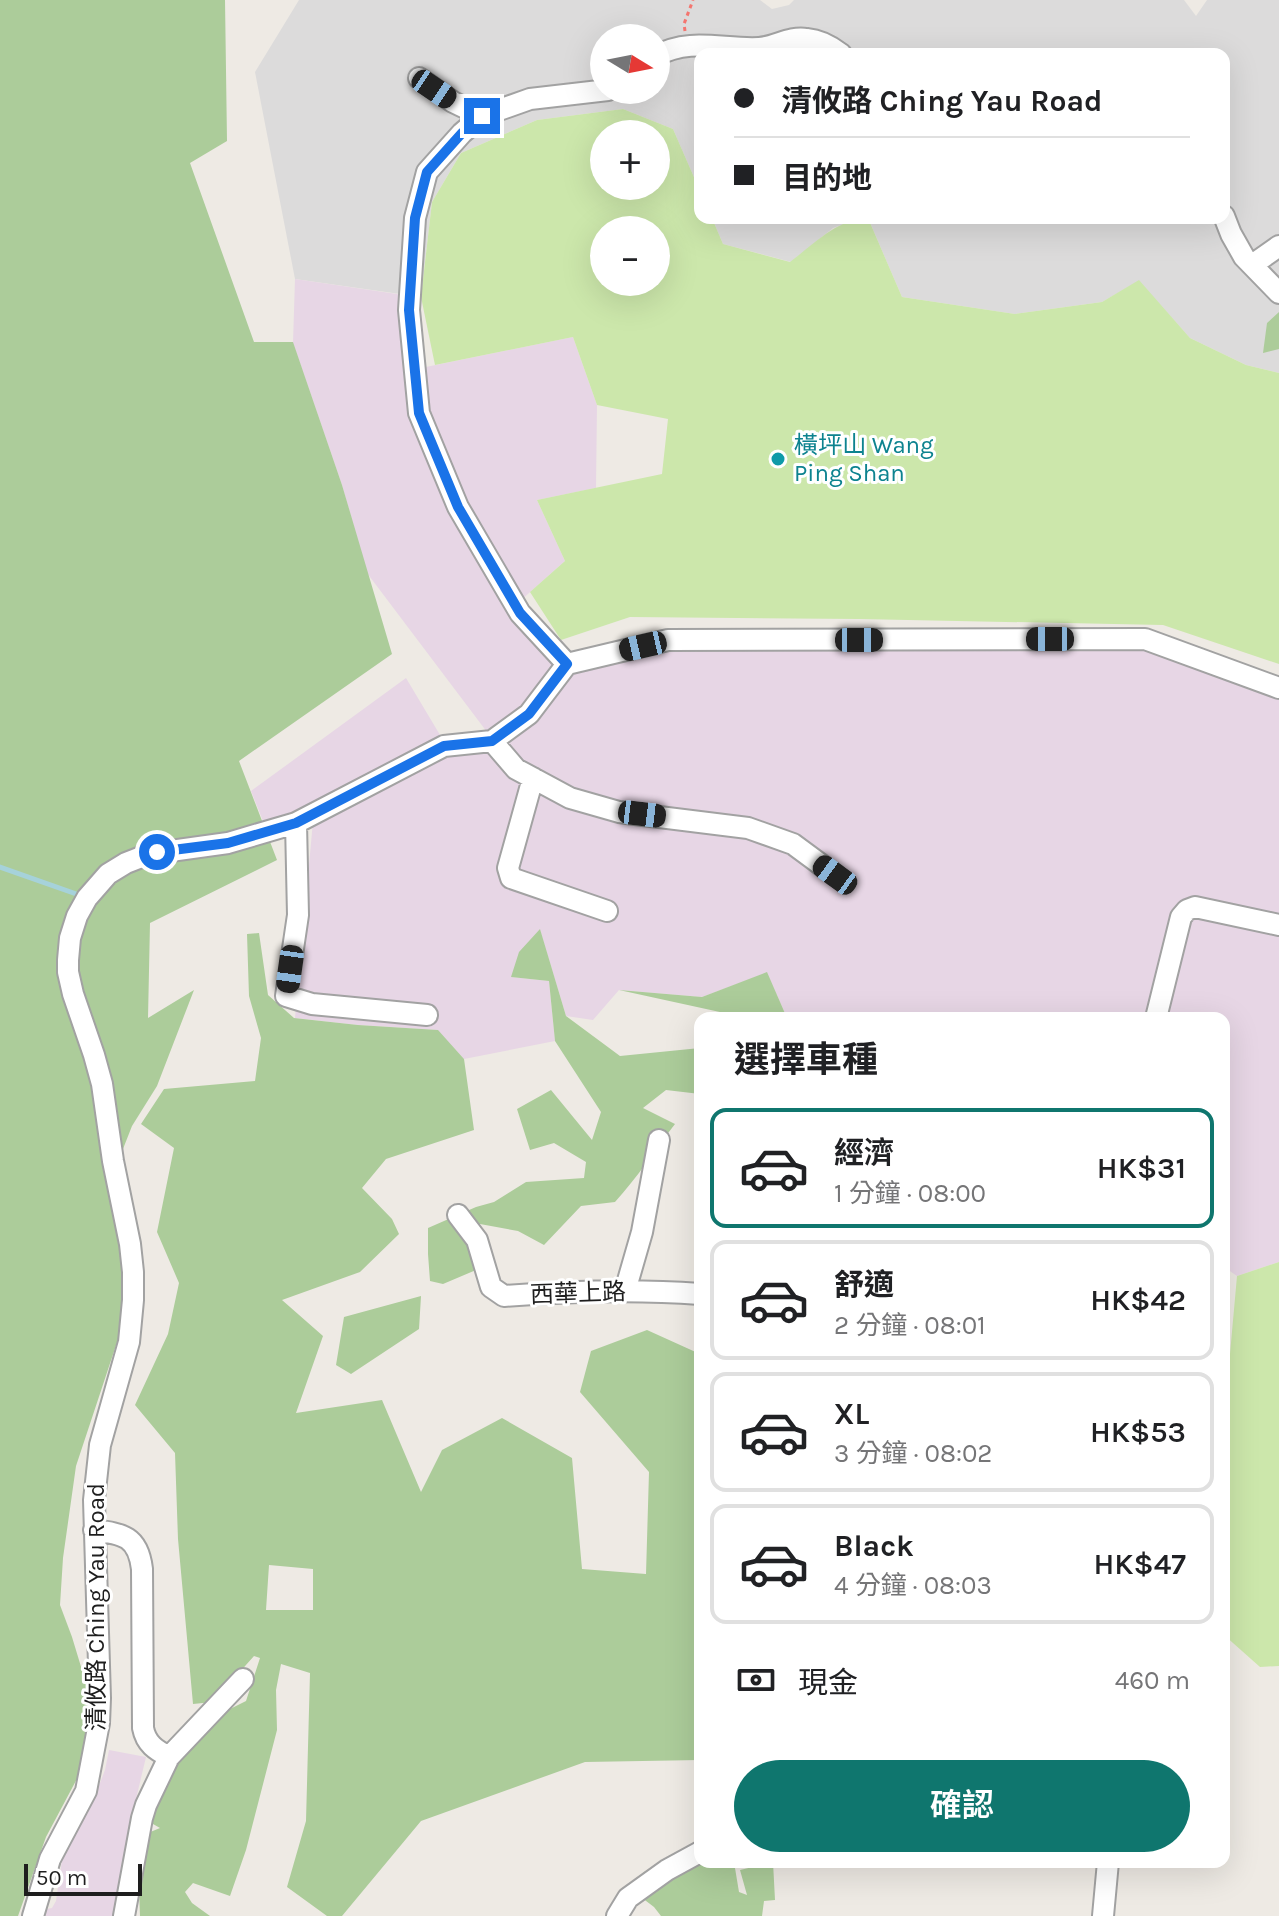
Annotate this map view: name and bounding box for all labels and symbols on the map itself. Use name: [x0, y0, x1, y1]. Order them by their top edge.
north arrow: [590, 24, 670, 104]
car: [407, 66, 461, 112]
route end: [464, 98, 500, 134]
place label: 橫坪山 Wang Ping Shan: [794, 431, 934, 487]
marker: 橫坪山 Wang Ping Shan: [769, 450, 787, 468]
car: [1026, 627, 1074, 651]
car: [835, 628, 883, 652]
car: [617, 629, 669, 663]
car: [617, 799, 667, 829]
route start: [139, 834, 175, 870]
car: [809, 851, 861, 899]
car: [275, 944, 305, 994]
street label: 西華上路: [530, 1277, 626, 1309]
street label: 清攸路 Ching Yau Road: [82, 1483, 110, 1731]
scale bar: [24, 1860, 142, 1896]

